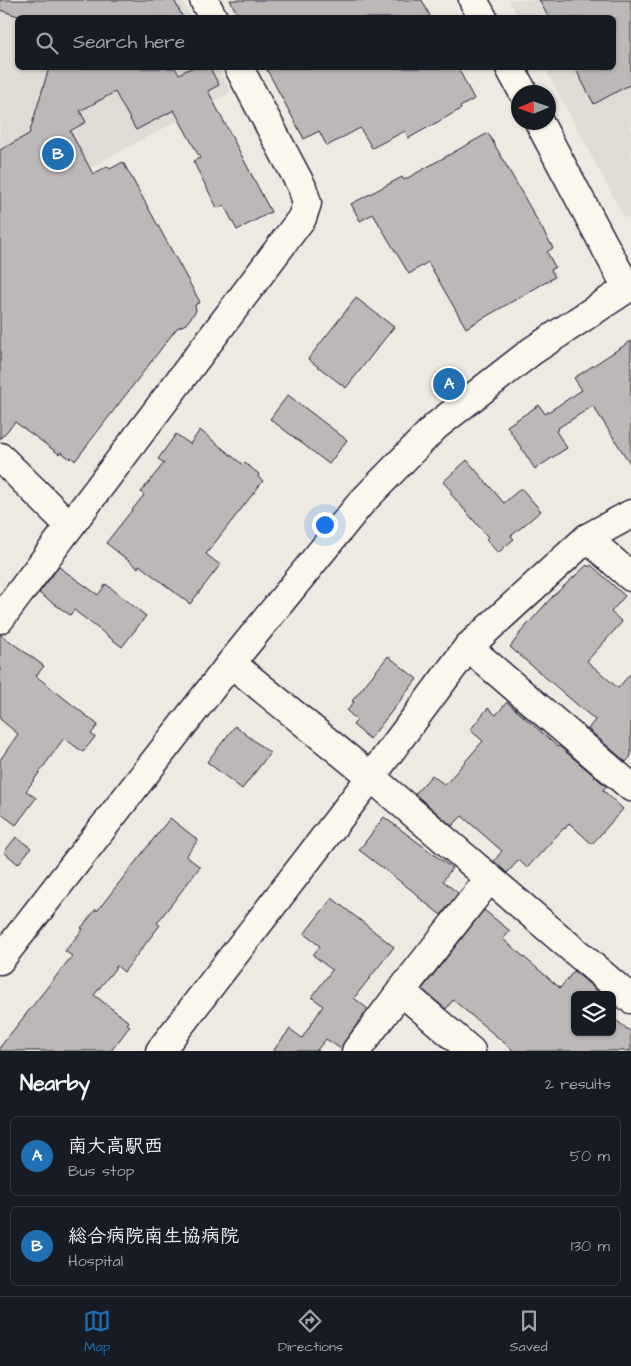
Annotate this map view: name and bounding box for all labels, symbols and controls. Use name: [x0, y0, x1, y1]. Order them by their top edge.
search box: [15, 15, 616, 70]
icon: search: [33, 29, 61, 57]
text: Search here: [73, 29, 185, 56]
north arrow: [511, 85, 556, 130]
pin: B: [42, 135, 74, 173]
pin: A: [433, 365, 465, 403]
your location: [312, 512, 338, 538]
map controls: [571, 991, 616, 1036]
button: layers: [571, 991, 616, 1036]
text: Nearby: [20, 1069, 90, 1098]
text: 2 results: [545, 1073, 611, 1095]
text: 南大高駅西: [68, 1133, 163, 1160]
text: A: [32, 1145, 42, 1167]
text: 50 m: [570, 1145, 610, 1167]
text: Bus stop: [68, 1160, 134, 1182]
text: 総合病院南生協病院: [68, 1223, 239, 1250]
text: B: [31, 1235, 43, 1257]
text: 130 m: [571, 1235, 610, 1257]
text: Hospital: [68, 1250, 123, 1272]
tab: Map: [83, 1307, 111, 1357]
tab: Directions: [278, 1307, 343, 1357]
tab: Saved: [510, 1307, 548, 1357]

